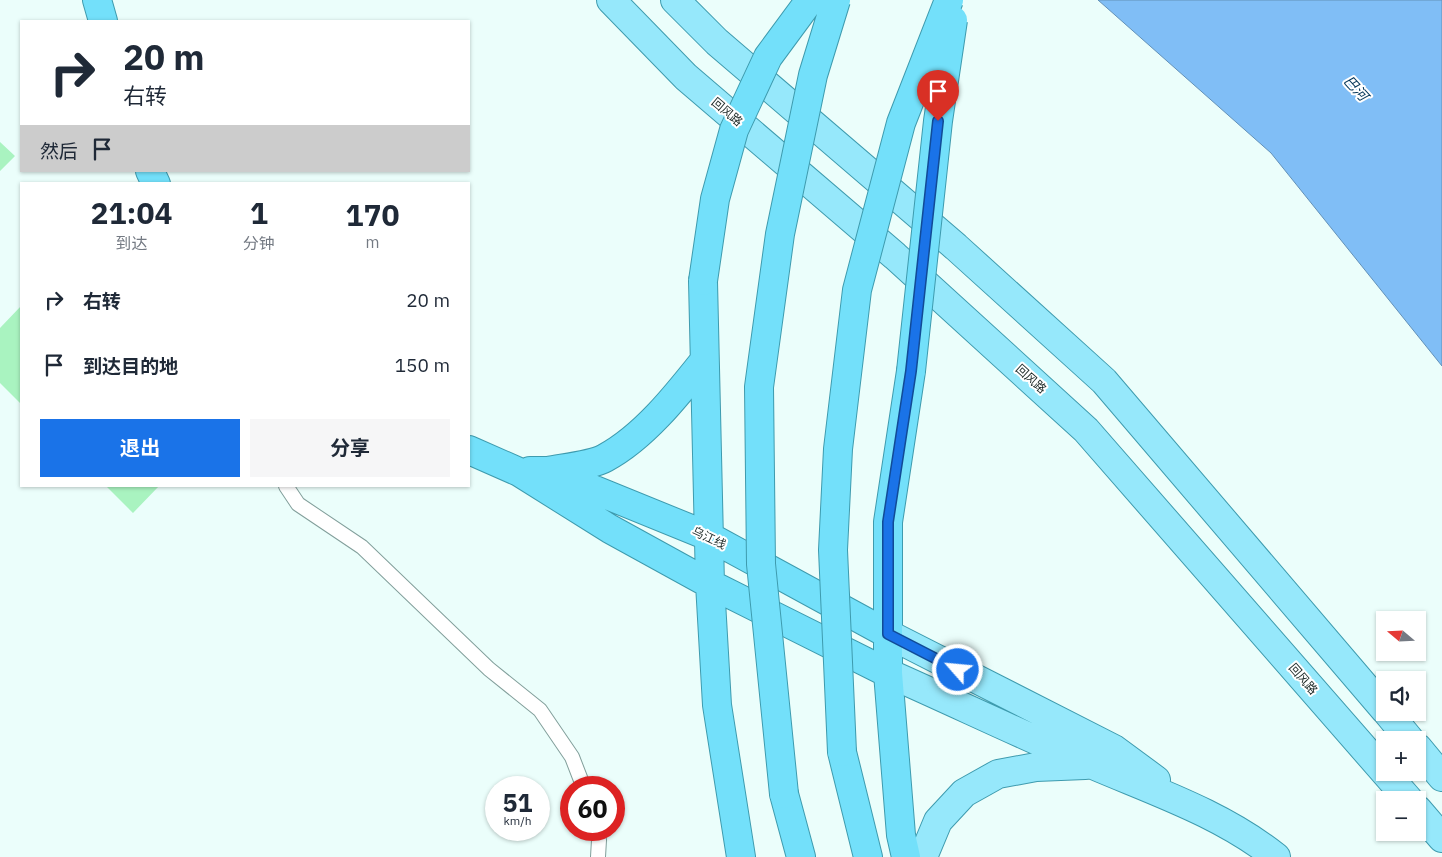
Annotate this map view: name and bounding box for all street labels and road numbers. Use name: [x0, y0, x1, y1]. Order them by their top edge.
street label: 回风路: [709, 94, 746, 129]
street label: 回风路: [1013, 361, 1050, 396]
street label: 乌江线: [690, 523, 729, 552]
street label: 回风路: [1286, 660, 1321, 697]

